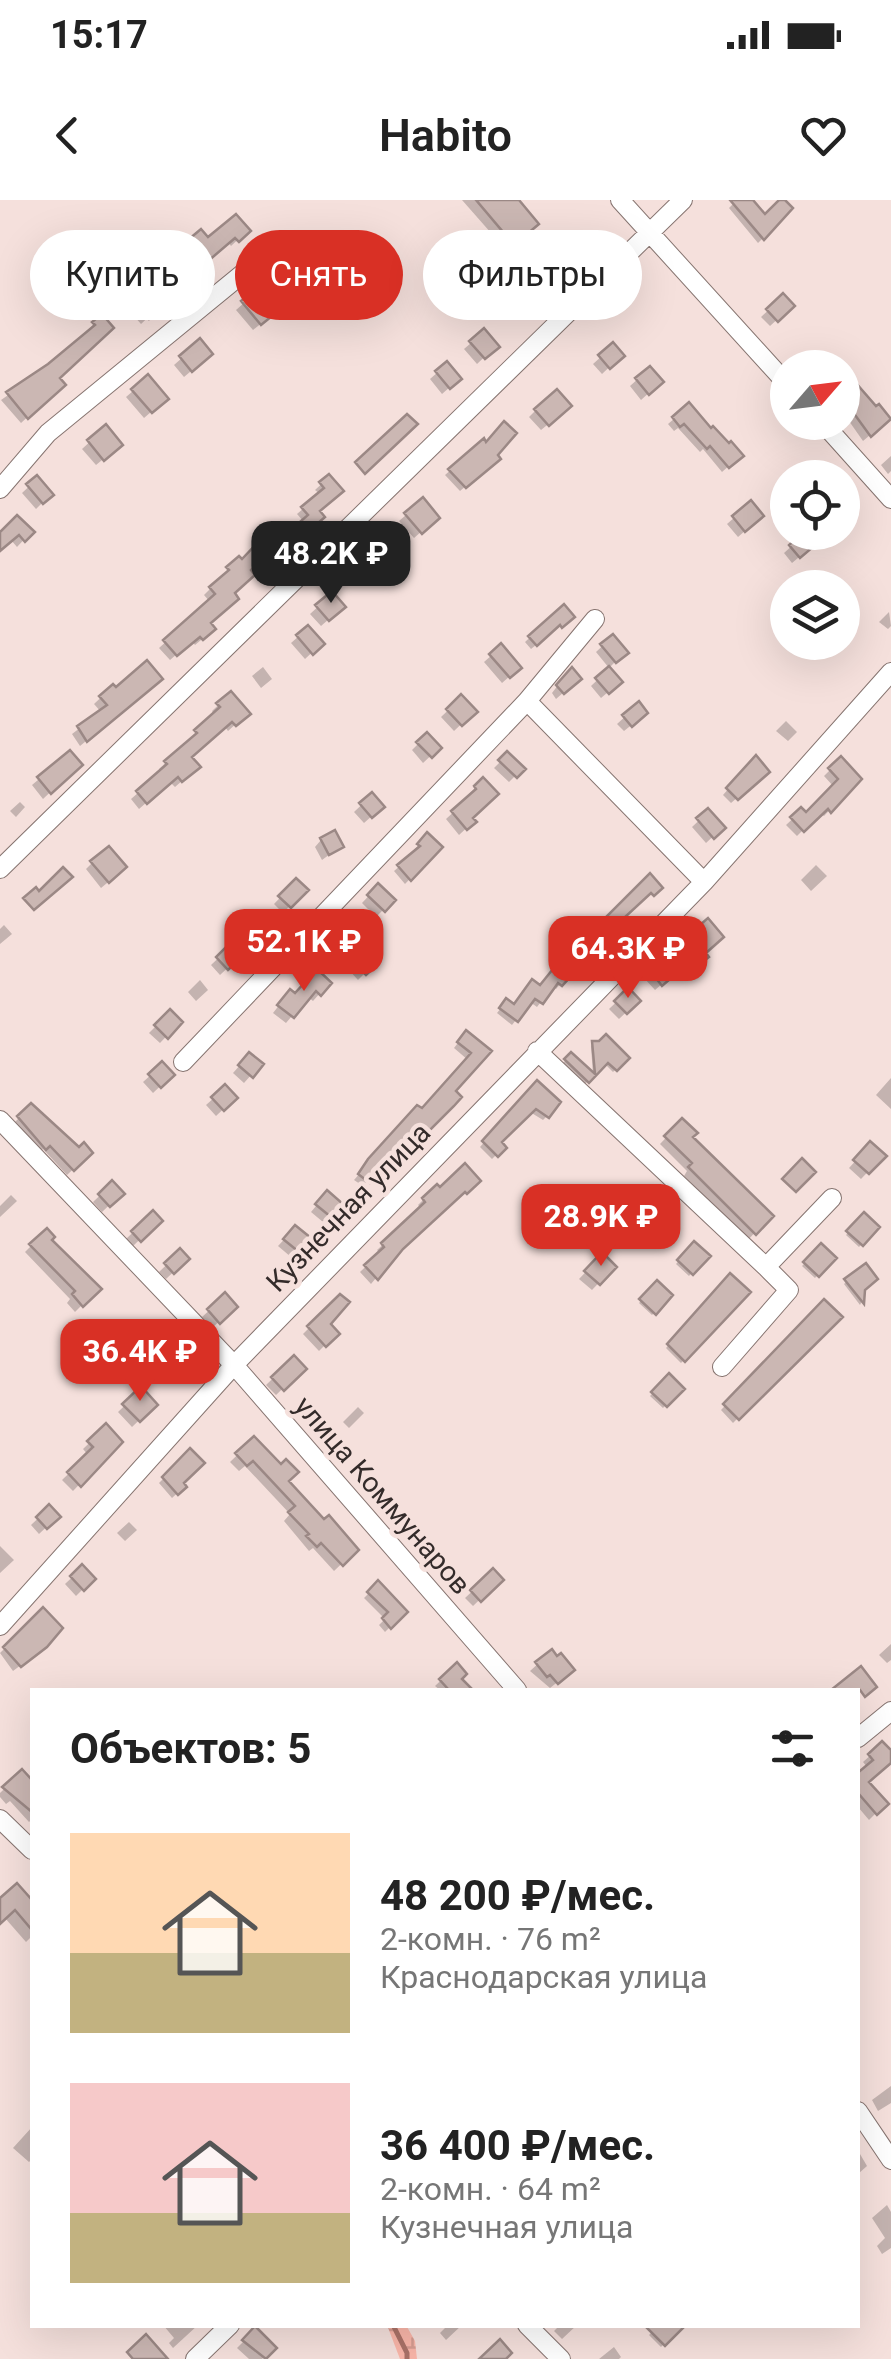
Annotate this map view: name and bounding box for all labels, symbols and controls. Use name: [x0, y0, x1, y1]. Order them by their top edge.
text: 15:17: [50, 13, 148, 57]
icon: back: [40, 108, 95, 163]
icon: heart: [796, 108, 851, 163]
text: Habito: [379, 109, 512, 162]
chip: Купить: [30, 230, 215, 320]
chip: Снять: [235, 230, 403, 320]
chip: Фильтры: [423, 230, 642, 320]
north arrow: [770, 350, 860, 440]
map controls: [770, 350, 860, 660]
button: locate: [770, 460, 860, 550]
pin: 48.2K ₽: [239, 521, 423, 606]
text: 48.2K ₽: [273, 534, 389, 572]
button: layers: [770, 570, 860, 660]
pin: 52.1K ₽: [212, 909, 396, 994]
pin: 64.3K ₽: [536, 916, 720, 1001]
text: 52.1K ₽: [246, 922, 362, 960]
text: 64.3K ₽: [570, 929, 686, 967]
street label: Кузнечная улица: [259, 1116, 437, 1299]
pin: 28.9K ₽: [509, 1184, 693, 1269]
text: 28.9K ₽: [543, 1197, 659, 1235]
pin: 36.4K ₽: [48, 1319, 232, 1404]
text: 36.4K ₽: [82, 1332, 198, 1370]
street label: улица Коммунаров: [288, 1390, 477, 1601]
icon: filters: [765, 1721, 820, 1776]
text: Объектов: 5: [70, 1724, 311, 1773]
text: 48 200 ₽/мес.: [380, 1871, 655, 1920]
icon: home: [150, 1873, 270, 1993]
text: 2-комн. · 76 m²: [380, 1920, 601, 1958]
text: Краснодарская улица: [380, 1958, 707, 1996]
text: 36 400 ₽/мес.: [380, 2121, 655, 2170]
icon: home: [150, 2123, 270, 2243]
text: 2-комн. · 64 m²: [380, 2170, 601, 2208]
text: Кузнечная улица: [380, 2208, 633, 2246]

